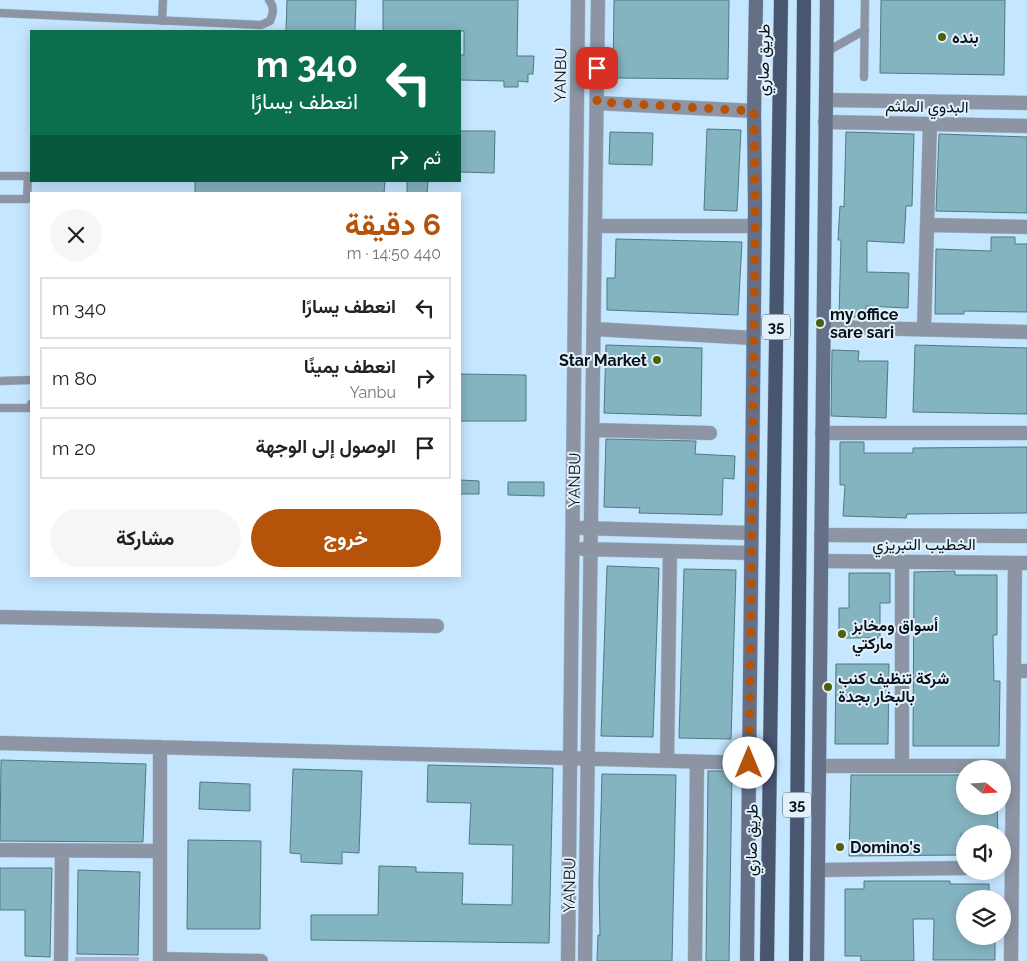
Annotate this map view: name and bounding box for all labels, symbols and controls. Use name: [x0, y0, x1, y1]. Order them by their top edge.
street label: طريق صاري: [753, 24, 778, 96]
place label: بنده: [952, 28, 979, 47]
marker: بنده: [936, 31, 948, 43]
text: 340 m: [256, 44, 358, 85]
street label: YANBU: [551, 47, 570, 103]
pin: [576, 47, 618, 89]
icon: left: [376, 50, 441, 115]
icon: arrive: [583, 54, 611, 82]
text: انعطف يسارًا: [251, 88, 358, 114]
street label: البدوي الملثم: [885, 96, 969, 121]
icon: right: [385, 145, 413, 173]
text: ثم: [423, 146, 441, 168]
text: 6 دقيقة: [345, 207, 441, 242]
button: close: [50, 209, 102, 261]
text: 440 m · 14:50: [347, 244, 441, 263]
icon: left: [411, 294, 439, 322]
text: انعطف يسارًا: [302, 295, 396, 317]
text: 340 m: [52, 297, 106, 319]
place label: my office sare sari: [830, 305, 899, 342]
road number: 35: [762, 314, 790, 340]
marker: my office sare sari: [814, 317, 826, 329]
place label: Star Market: [559, 351, 647, 370]
marker: Star Market: [651, 354, 663, 366]
text: انعطف يمينًا: [304, 355, 396, 377]
icon: right: [411, 364, 439, 392]
text: 80 m: [52, 367, 97, 389]
text: Yanbu: [350, 383, 396, 402]
icon: arrive: [411, 434, 439, 462]
text: الوصول إلى الوجهة: [256, 435, 396, 457]
text: 20 m: [52, 437, 96, 459]
street label: YANBU: [565, 452, 584, 508]
button: مشاركة: [50, 509, 241, 567]
button: خروج: [251, 509, 441, 567]
street label: الخطيب التبريزي: [872, 535, 976, 558]
place label: أسواق ومخابز ماركتي: [851, 616, 938, 657]
marker: أسواق ومخابز ماركتي: [836, 628, 848, 640]
place label: شركة تنظيف كنب بالبخار بجدة: [838, 669, 949, 707]
marker: شركة تنظيف كنب بالبخار بجدة: [822, 681, 834, 693]
position arrow: [722, 736, 774, 788]
north arrow: [956, 760, 1011, 815]
map controls: [956, 760, 1011, 945]
road number: 35: [783, 792, 811, 818]
street label: طريق صاري: [741, 804, 766, 876]
button: sound: [956, 825, 1011, 880]
place label: Domino's: [850, 838, 921, 857]
marker: Domino's: [834, 841, 846, 853]
street label: YANBU: [560, 857, 579, 913]
button: layers: [956, 890, 1011, 945]

